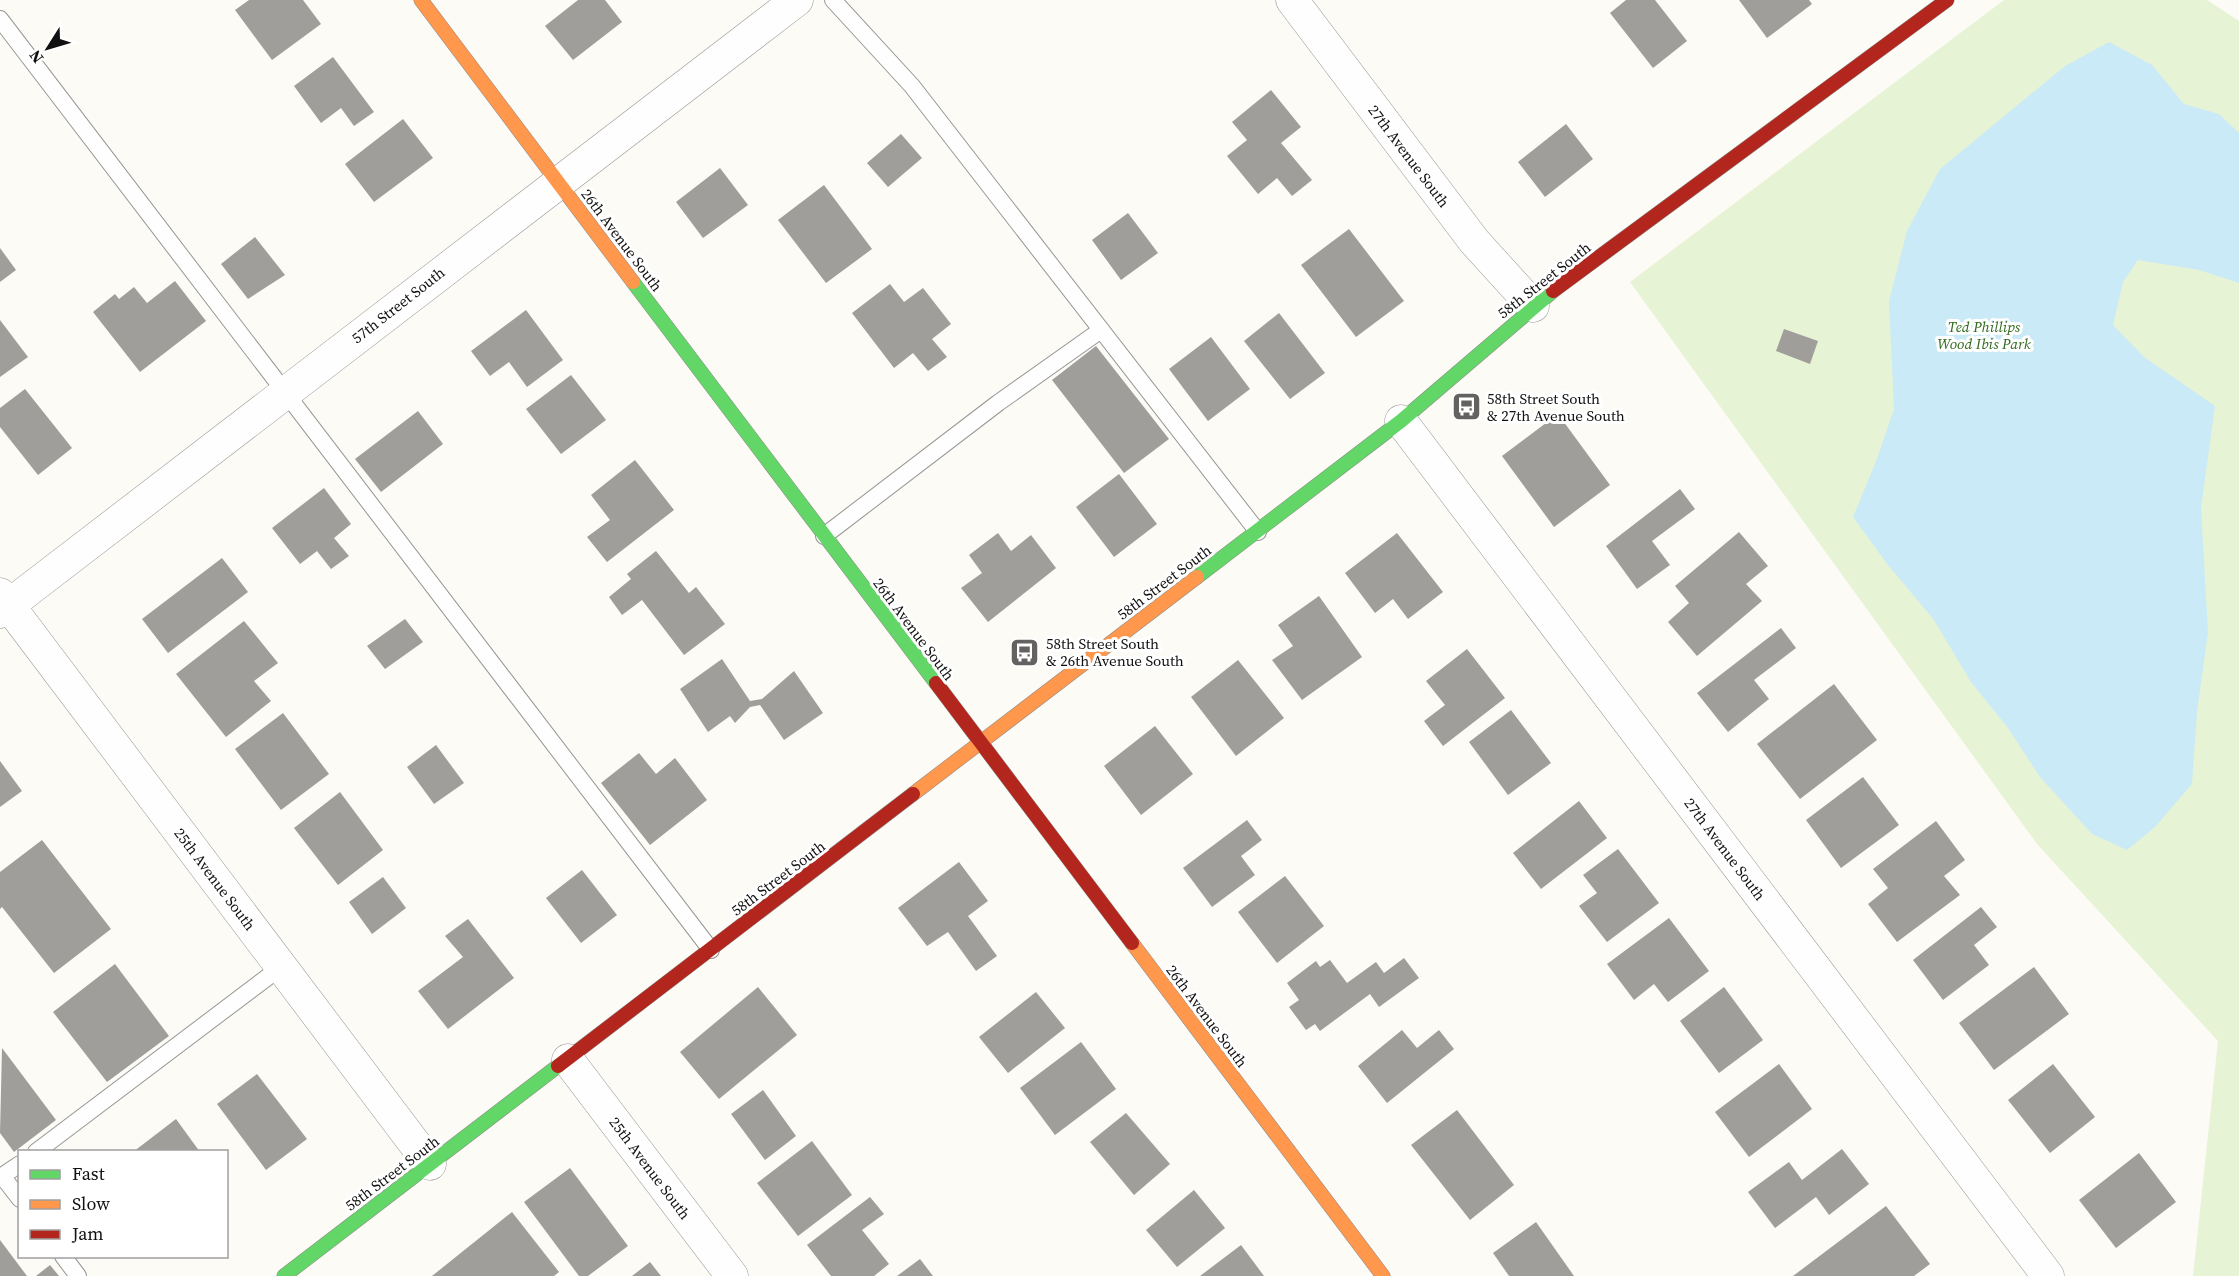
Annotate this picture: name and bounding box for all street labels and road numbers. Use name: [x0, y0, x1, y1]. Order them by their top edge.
street label: 27th Avenue South: [1363, 100, 1455, 212]
street label: 26th Avenue South: [576, 184, 668, 296]
street label: 58th Street South: [1493, 237, 1595, 323]
street label: 57th Street South: [347, 262, 449, 348]
street label: 58th Street South: [1113, 540, 1215, 624]
street label: 26th Avenue South: [868, 573, 960, 685]
street label: 27th Avenue South: [1679, 793, 1771, 905]
street label: 25th Avenue South: [169, 823, 261, 935]
street label: 58th Street South: [727, 836, 829, 920]
street label: 26th Avenue South: [1161, 960, 1253, 1072]
street label: 25th Avenue South: [604, 1112, 696, 1224]
street label: 58th Street South: [341, 1131, 443, 1215]

